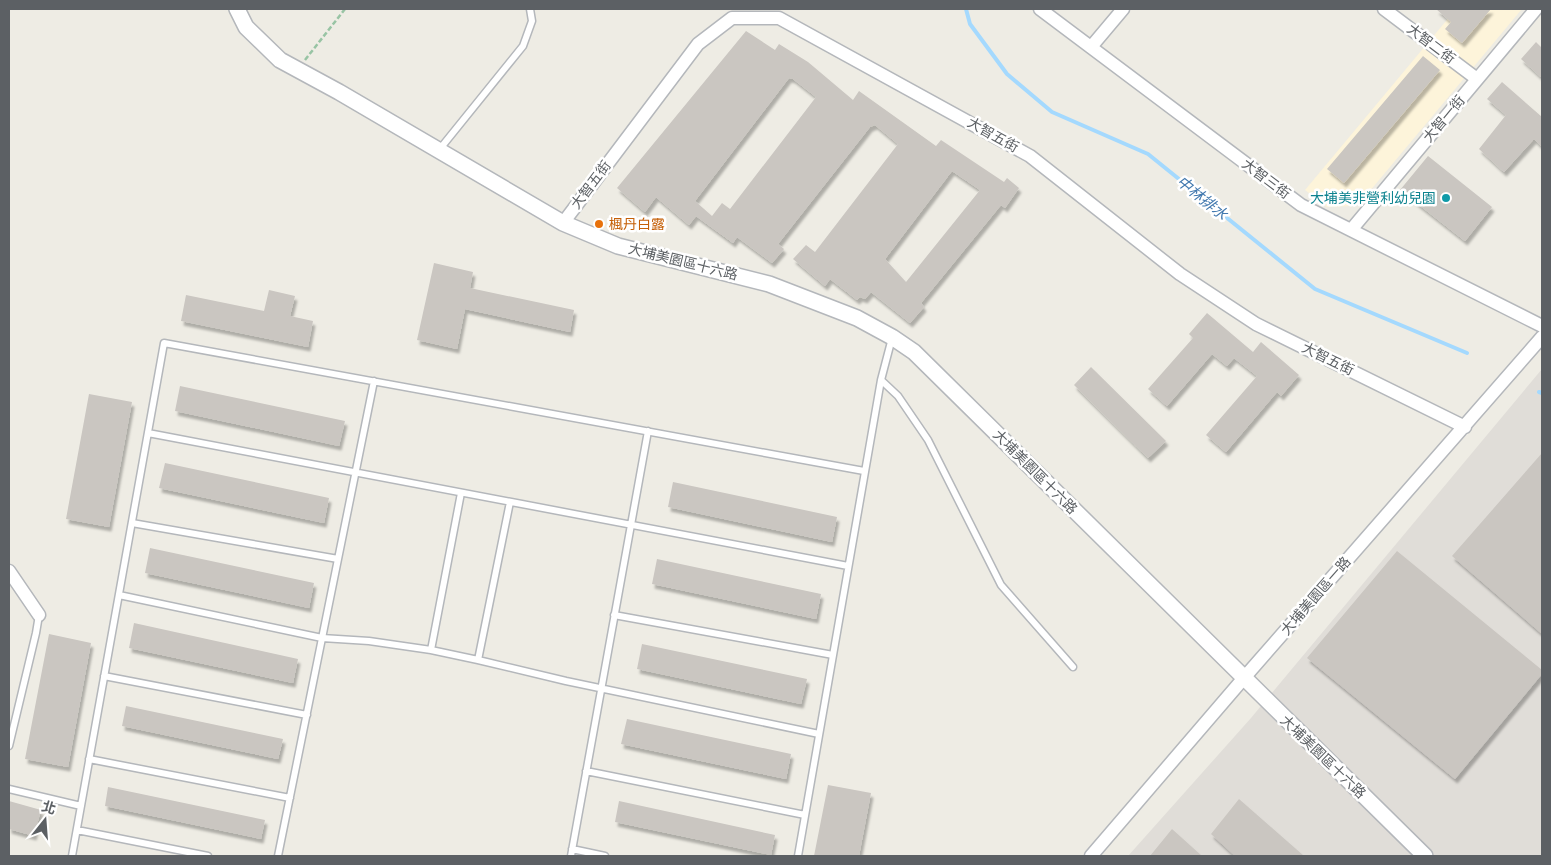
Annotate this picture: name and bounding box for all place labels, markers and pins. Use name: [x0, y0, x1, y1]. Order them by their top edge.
place label: 大埔美非營利幼兒園: [1310, 189, 1436, 208]
marker: 大埔美非營利幼兒園: [1440, 192, 1452, 204]
place label: 楓丹白露: [609, 215, 665, 234]
marker: 楓丹白露: [593, 218, 605, 230]

